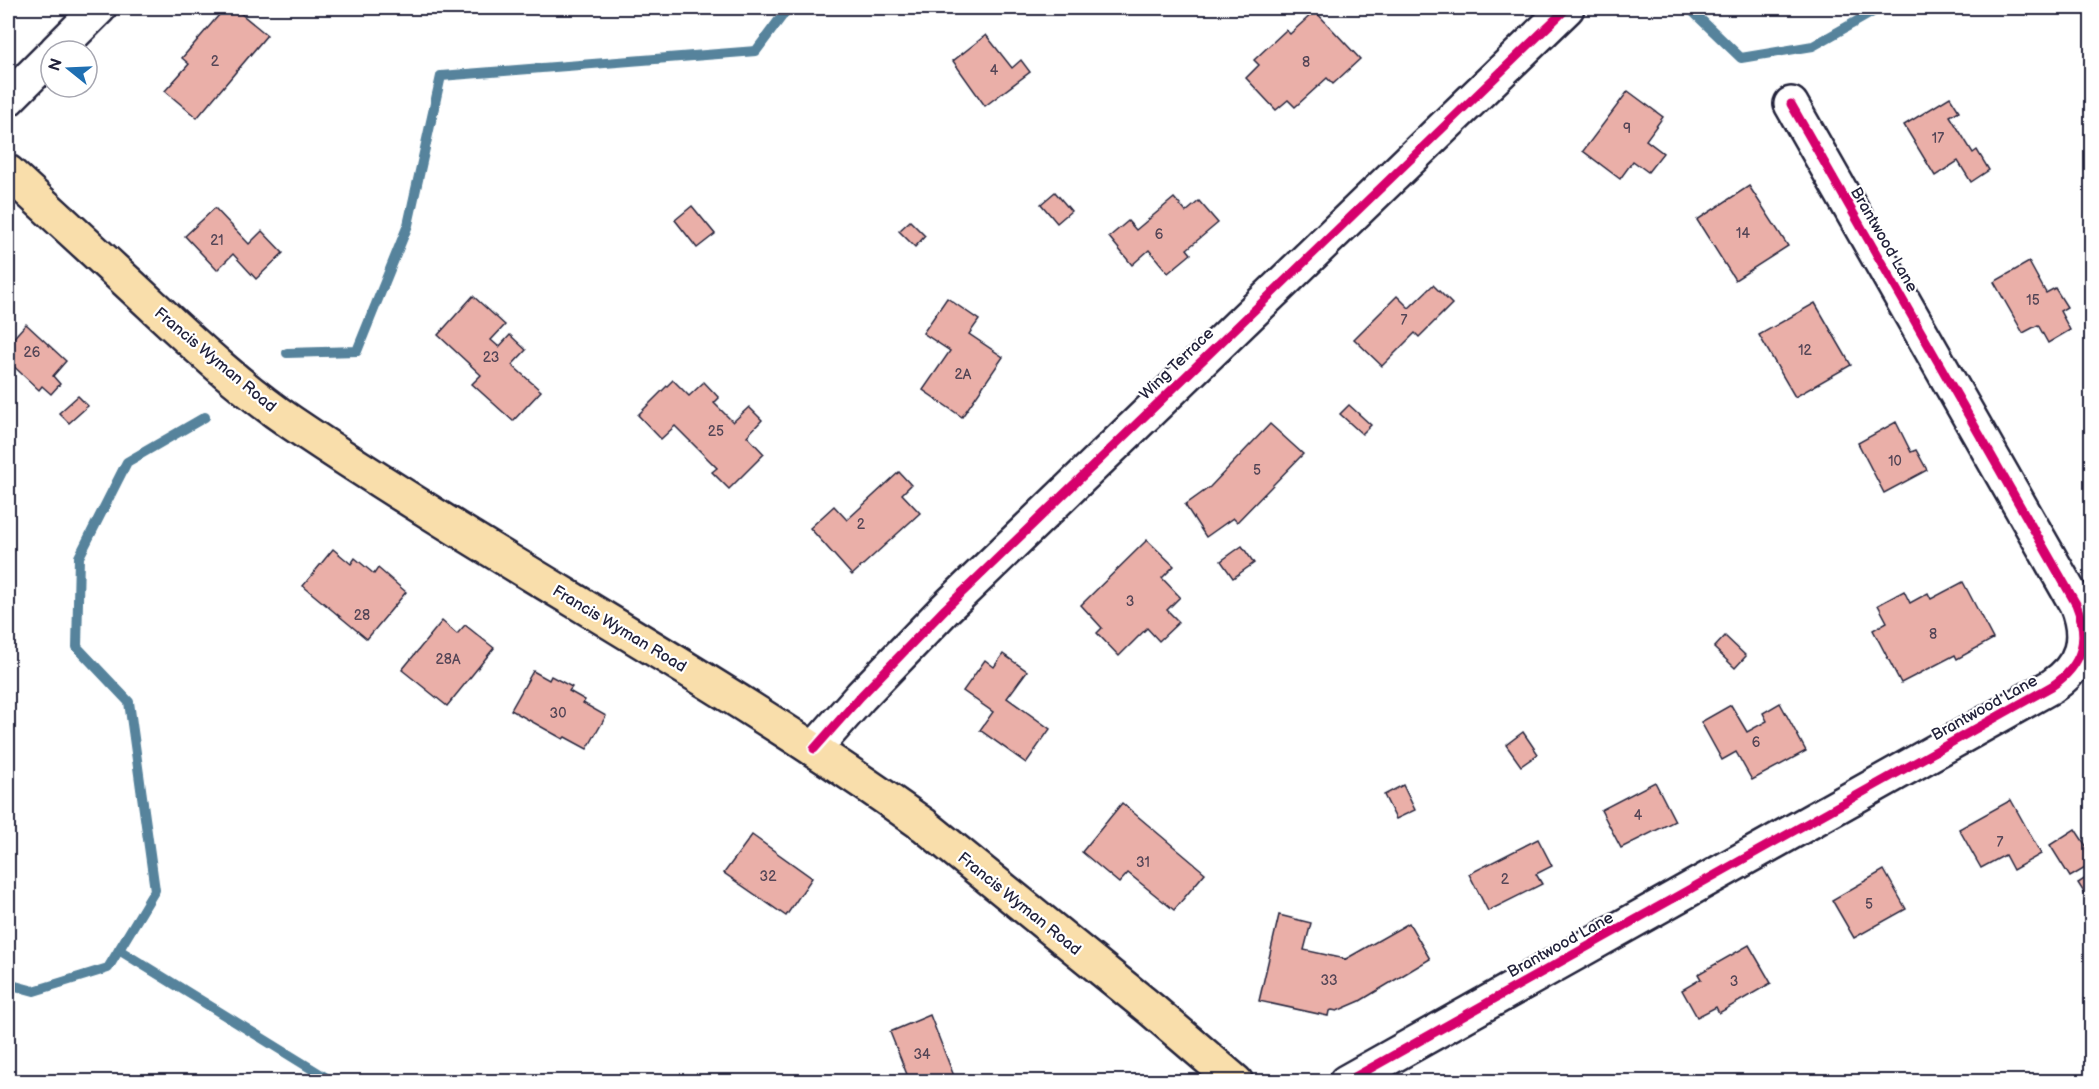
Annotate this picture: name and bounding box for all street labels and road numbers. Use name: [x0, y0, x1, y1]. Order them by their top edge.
street label: Brantwood Lane: [1846, 184, 1922, 296]
street label: Francis Wyman Road: [150, 304, 280, 417]
street label: Wing Terrace: [1136, 324, 1218, 404]
street label: Francis Wyman Road: [549, 582, 690, 677]
street label: Brantwood Lane: [1929, 671, 2041, 745]
street label: Francis Wyman Road: [954, 849, 1084, 960]
street label: Brantwood Lane: [1505, 908, 1617, 982]

